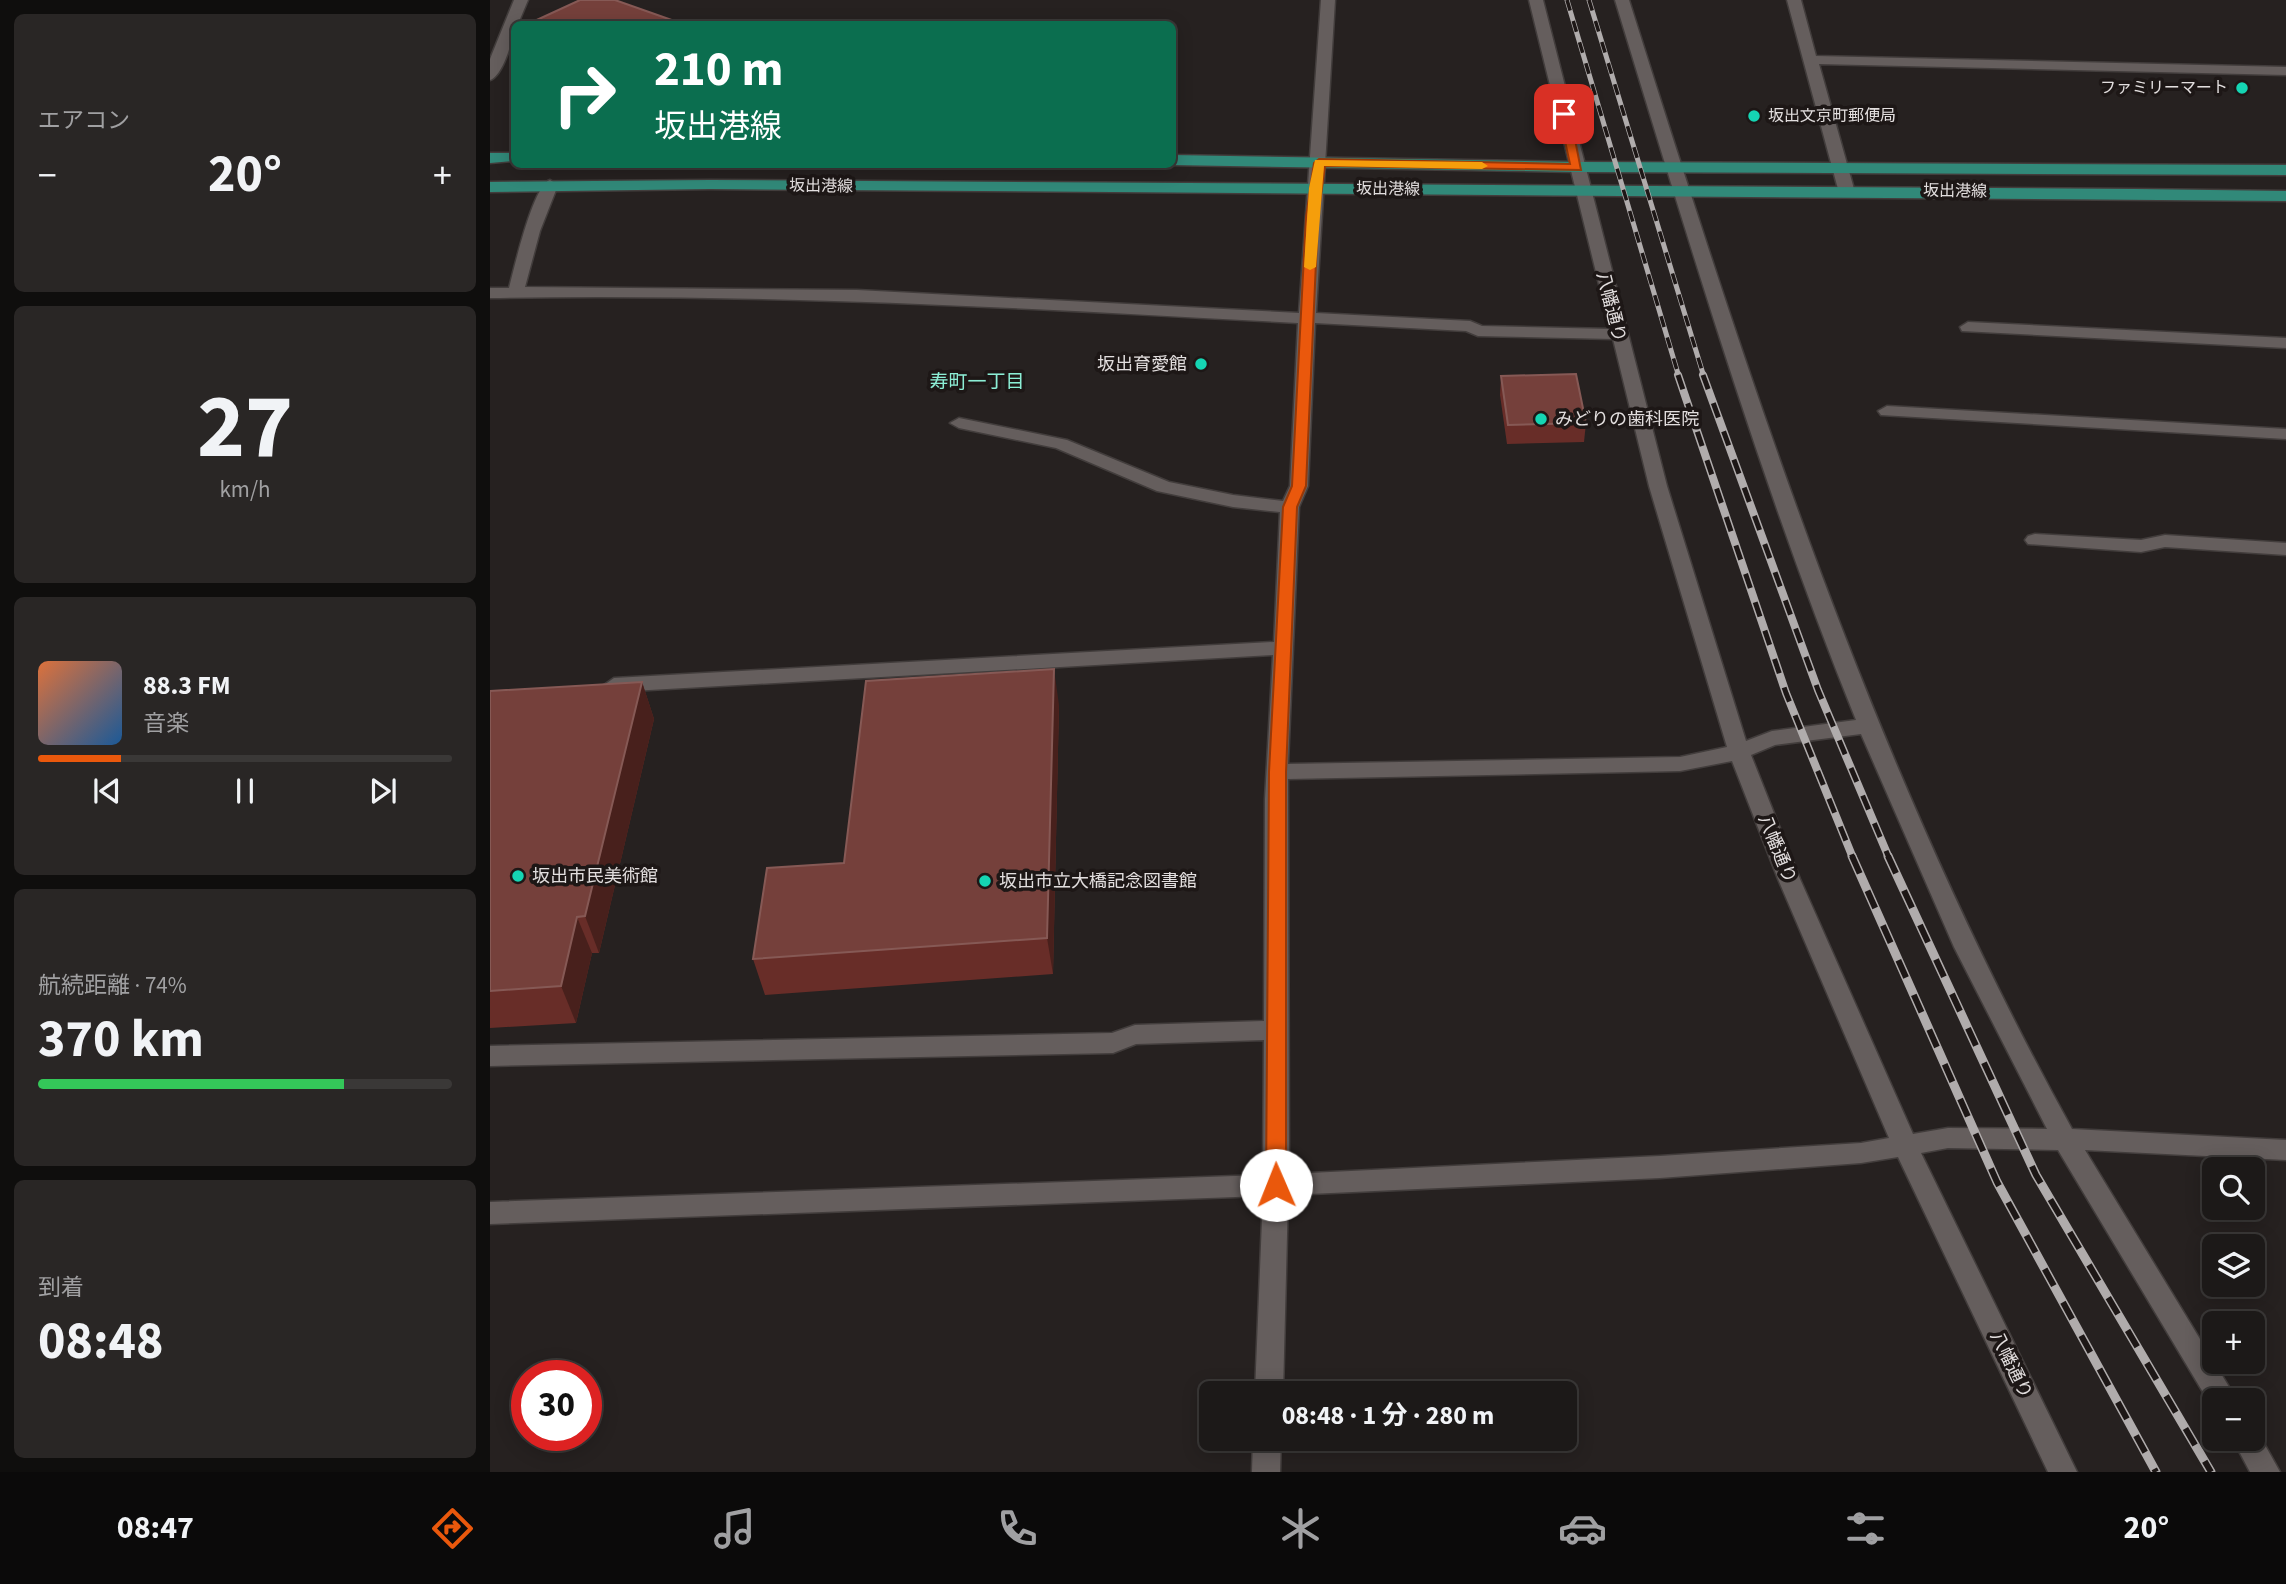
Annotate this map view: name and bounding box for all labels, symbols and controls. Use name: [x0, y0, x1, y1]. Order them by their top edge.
text: 210 m: [654, 35, 783, 105]
icon: right: [539, 49, 630, 140]
place label: ファミリーマート: [2100, 77, 2228, 99]
marker: ファミリーマート: [2234, 80, 2250, 96]
pin: [1534, 84, 1594, 144]
icon: arrive: [1545, 95, 1583, 133]
text: エアコン: [38, 104, 130, 137]
text: 坂出港線: [654, 104, 782, 150]
place label: 坂出文京町郵便局: [1768, 105, 1896, 127]
marker: 坂出文京町郵便局: [1746, 108, 1762, 124]
text: 20°: [208, 138, 282, 212]
text: −: [38, 149, 57, 203]
text: +: [433, 149, 452, 203]
street label: 坂出港線: [789, 174, 853, 198]
street label: 坂出港線: [1356, 177, 1420, 201]
street label: 坂出港線: [1923, 179, 1987, 203]
street label: 八幡通り: [1590, 269, 1632, 345]
place label: 坂出育愛館: [1097, 352, 1187, 377]
marker: 坂出育愛館: [1193, 356, 1209, 372]
text: 27: [197, 363, 293, 492]
district label: 寿町一丁目: [929, 369, 1025, 396]
place label: みどりの歯科医院: [1555, 407, 1699, 432]
marker: みどりの歯科医院: [1533, 411, 1549, 427]
text: km/h: [219, 473, 271, 506]
text: 88.3 FM: [143, 667, 231, 704]
text: 音楽: [143, 707, 189, 740]
icon: previous: [88, 772, 126, 810]
icon: pause: [226, 772, 264, 810]
icon: next: [364, 772, 402, 810]
street label: 八幡通り: [1752, 811, 1802, 887]
place label: 坂出市民美術館: [532, 864, 658, 889]
marker: 坂出市民美術館: [510, 868, 526, 884]
place label: 坂出市立大橋記念図書館: [999, 869, 1197, 894]
marker: 坂出市立大橋記念図書館: [977, 873, 993, 889]
text: 航続距離 · 74%: [38, 969, 187, 1002]
text: 370 km: [38, 1003, 204, 1077]
position arrow: [1239, 1148, 1313, 1222]
map controls: [2202, 1157, 2265, 1451]
button: search: [2202, 1157, 2265, 1220]
button: layers: [2202, 1234, 2265, 1297]
text: 到着: [38, 1271, 84, 1304]
text: 08:48: [38, 1305, 163, 1379]
button: +: [2202, 1311, 2265, 1374]
street label: 八幡通り: [1984, 1327, 2038, 1403]
speed limit sign: 30: [511, 1360, 602, 1451]
button: −: [2202, 1388, 2265, 1451]
text: 08:48 · 1 分 · 280 m: [1282, 1397, 1494, 1434]
icon: directions: [428, 1504, 477, 1553]
icon: music: [710, 1504, 759, 1553]
icon: phone: [993, 1504, 1042, 1553]
icon: climate: [1276, 1504, 1325, 1553]
icon: car: [1558, 1504, 1607, 1553]
icon: filters: [1841, 1504, 1890, 1553]
text: 08:47: [117, 1505, 194, 1551]
text: 20°: [2124, 1505, 2169, 1551]

